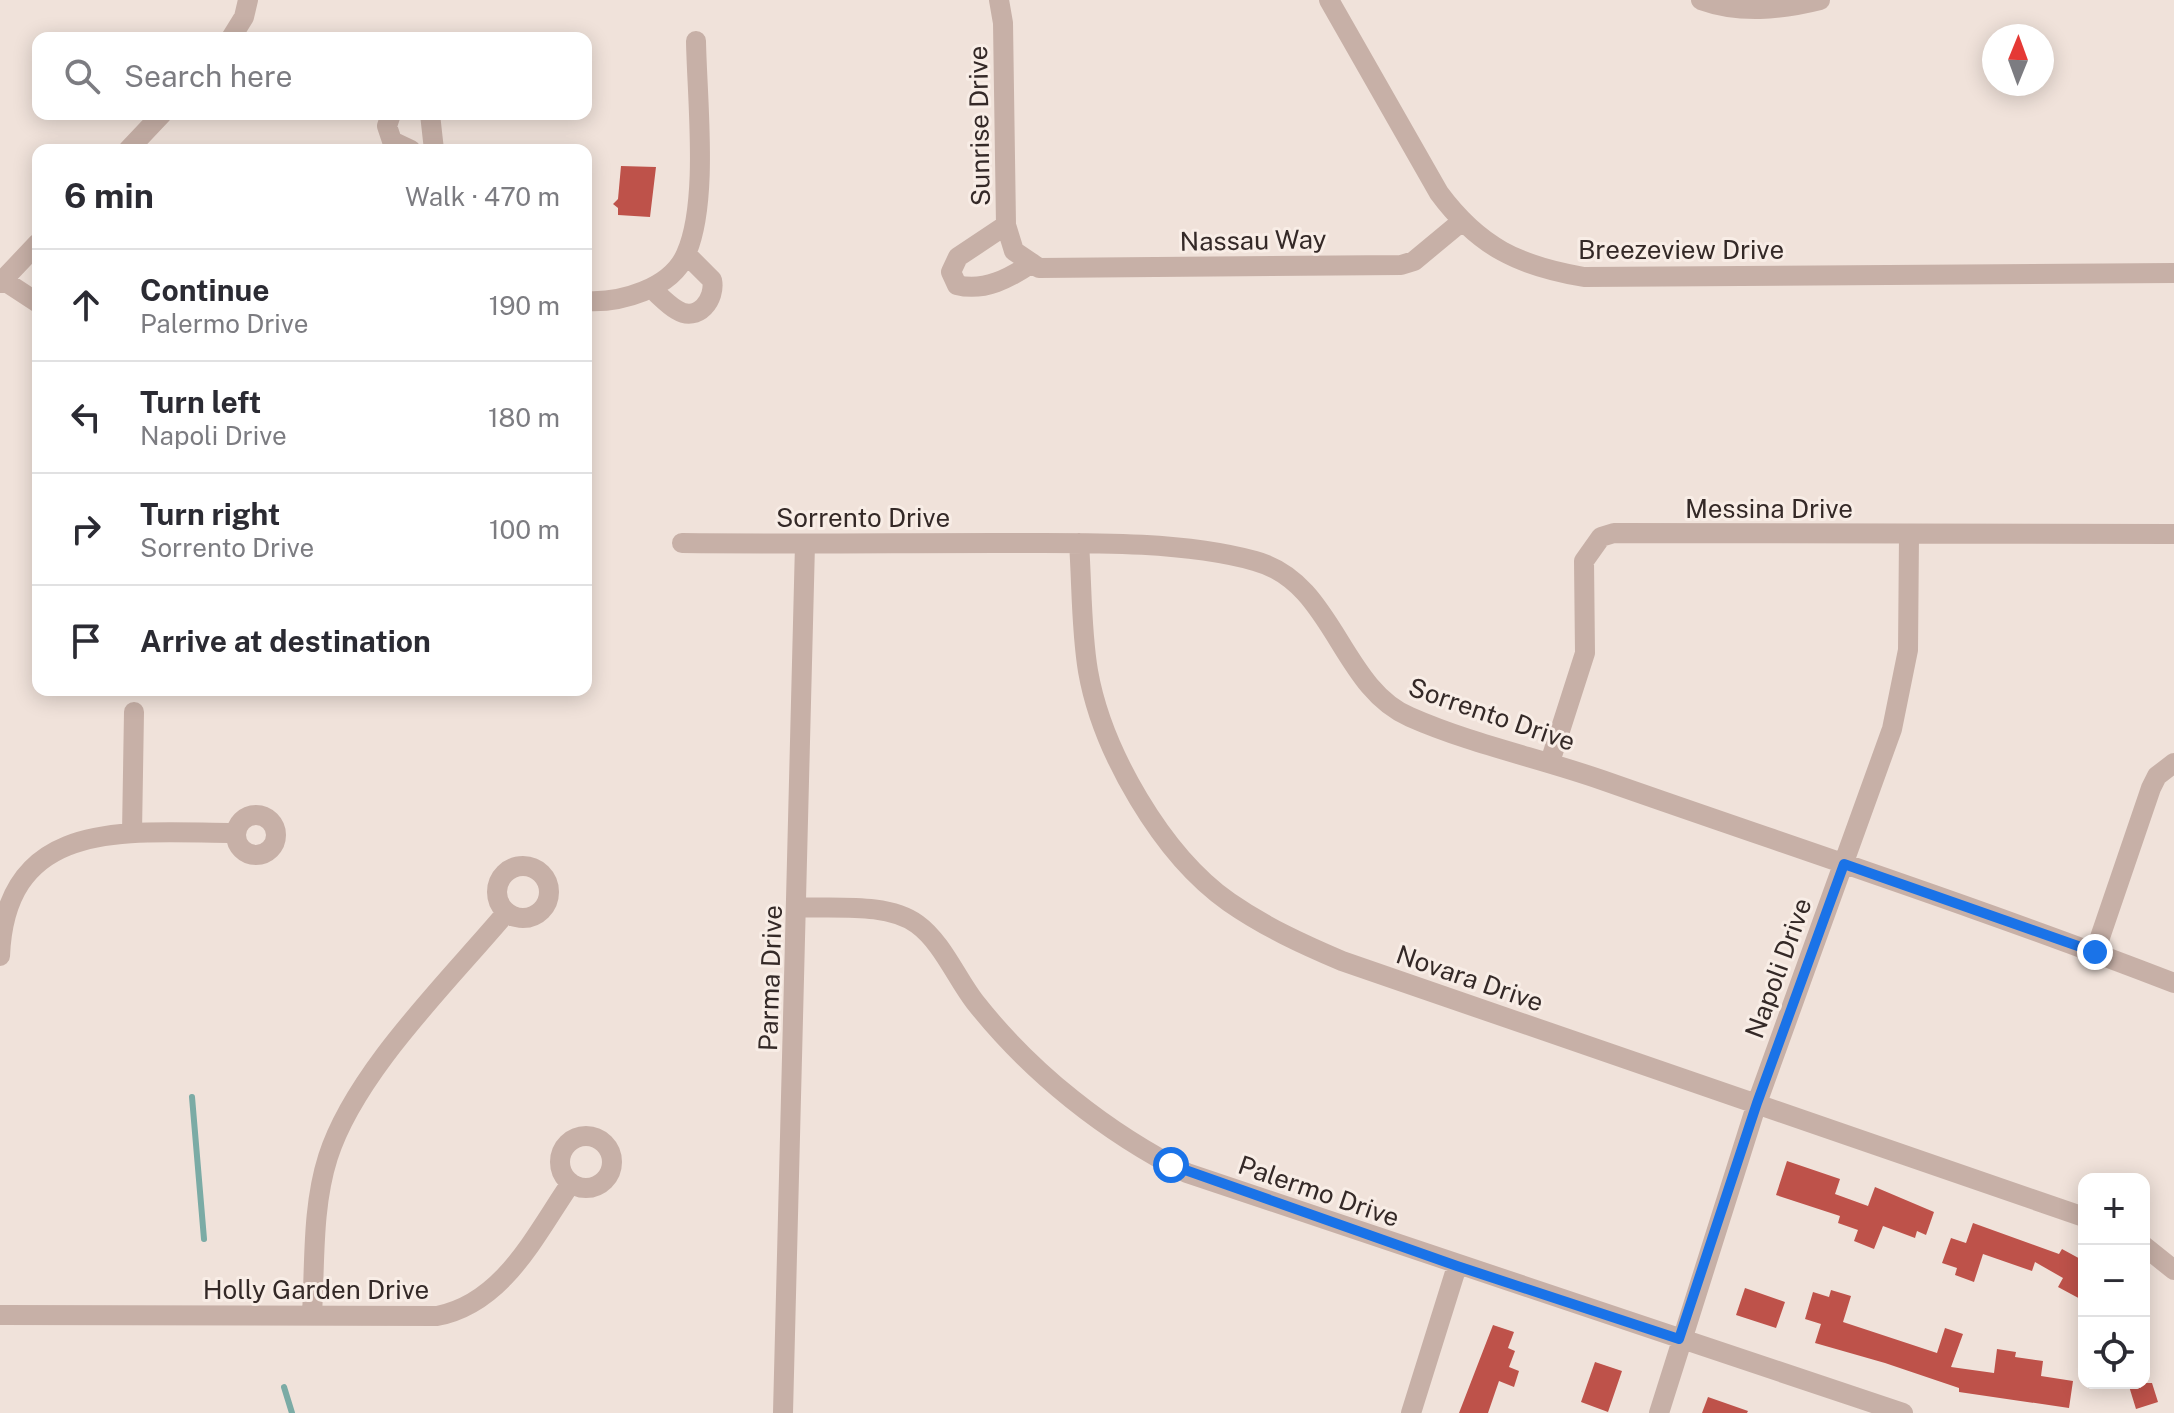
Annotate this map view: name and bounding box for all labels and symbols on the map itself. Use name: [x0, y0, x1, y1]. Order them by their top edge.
north arrow: [1982, 24, 2054, 96]
street label: Sunrise Drive: [962, 45, 996, 207]
street label: Nassau Way: [1179, 223, 1327, 257]
street label: Breezeview Drive: [1578, 234, 1784, 265]
street label: Messina Drive: [1685, 493, 1853, 524]
street label: Sorrento Drive: [776, 502, 950, 533]
street label: Sorrento Drive: [1405, 671, 1579, 757]
street label: Napoli Drive: [1738, 894, 1818, 1042]
street label: Parma Drive: [752, 904, 788, 1052]
route end: [2077, 934, 2113, 970]
street label: Novara Drive: [1392, 938, 1548, 1018]
route start: [1153, 1147, 1189, 1183]
street label: Palermo Drive: [1234, 1149, 1404, 1233]
street label: Holly Garden Drive: [203, 1274, 429, 1305]

